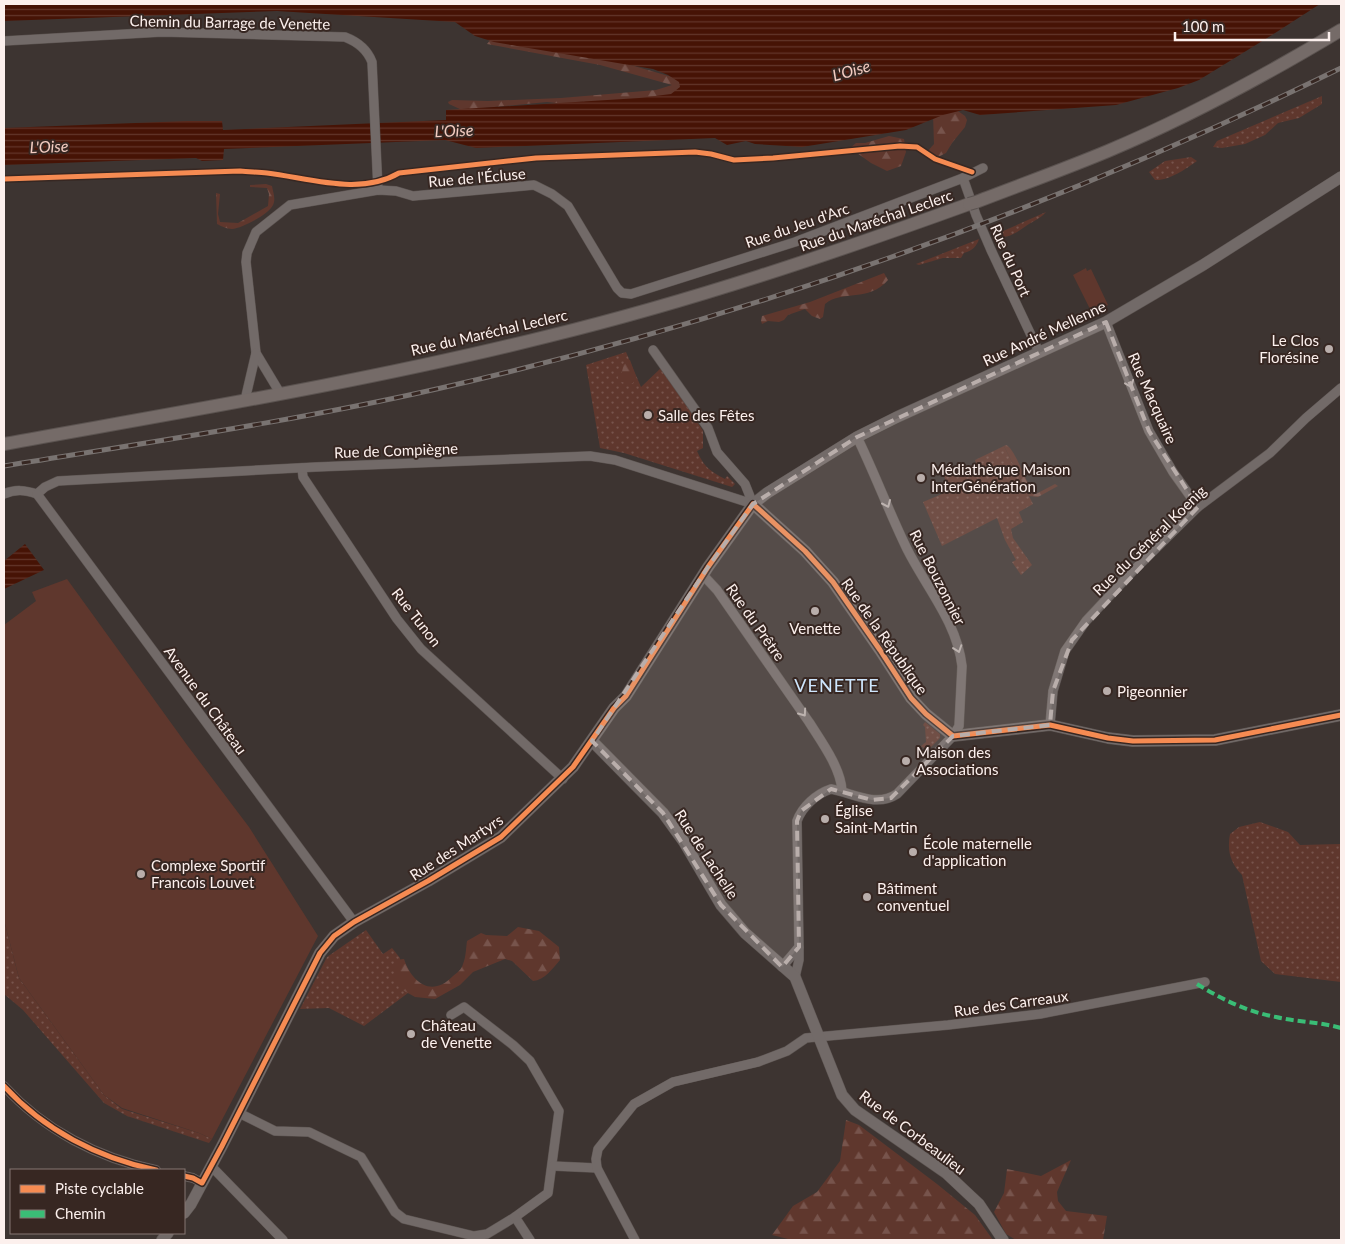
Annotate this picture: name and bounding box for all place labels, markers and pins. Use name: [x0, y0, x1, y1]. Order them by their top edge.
place label: Le Clos Florésine: [1259, 331, 1319, 366]
marker: Le Clos Florésine: [1323, 343, 1335, 355]
place label: Salle des Fêtes: [658, 406, 754, 424]
marker: Salle des Fêtes: [642, 409, 654, 421]
place label: Médiathèque Maison InterGénération: [931, 460, 1070, 495]
marker: Médiathèque Maison InterGénération: [915, 472, 927, 484]
marker: Venette: [809, 605, 821, 617]
place label: Venette: [789, 619, 841, 637]
place label: Pigeonnier: [1117, 682, 1188, 700]
marker: Pigeonnier: [1101, 685, 1113, 697]
place label: Maison des Associations: [916, 743, 998, 778]
marker: Maison des Associations: [900, 755, 912, 767]
place label: Église Saint-Martin: [835, 801, 918, 836]
marker: Église Saint-Martin: [819, 813, 831, 825]
place label: École maternelle d'application: [923, 834, 1032, 869]
marker: École maternelle d'application: [907, 846, 919, 858]
place label: Complexe Sportif Francois Louvet: [151, 856, 266, 891]
marker: Complexe Sportif Francois Louvet: [135, 868, 147, 880]
place label: Bâtiment conventuel: [877, 879, 950, 914]
marker: Bâtiment conventuel: [861, 891, 873, 903]
place label: Château de Venette: [421, 1016, 492, 1051]
marker: Château de Venette: [405, 1028, 417, 1040]

